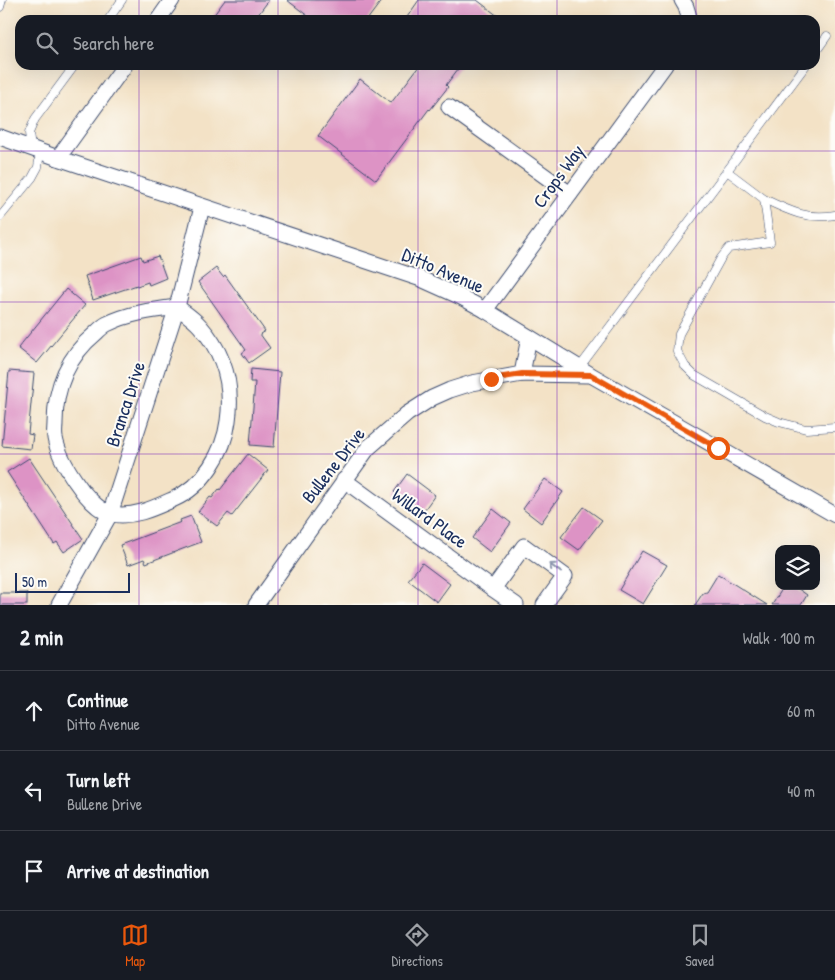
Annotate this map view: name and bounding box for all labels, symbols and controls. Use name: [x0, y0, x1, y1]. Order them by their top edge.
search box: [15, 15, 820, 70]
icon: search: [33, 29, 61, 57]
text: Search here: [73, 30, 154, 56]
street label: Crops Way: [526, 139, 590, 213]
street label: Ditto Avenue: [398, 241, 488, 299]
street label: Branca Drive: [99, 358, 151, 450]
route end: [480, 368, 503, 391]
street label: Bullene Drive: [295, 421, 371, 508]
route start: [707, 437, 730, 460]
street label: Willard Place: [387, 482, 473, 554]
map controls: [775, 545, 820, 590]
button: layers: [775, 545, 820, 590]
one-way arrow: [549, 563, 562, 574]
scale bar: [15, 570, 130, 593]
text: 50 m: [22, 572, 47, 591]
text: 2 min: [20, 623, 63, 652]
text: Walk · 100 m: [743, 627, 815, 649]
text: Continue: [67, 687, 128, 713]
icon: ahead: [20, 697, 48, 725]
text: 60 m: [787, 700, 815, 722]
text: Ditto Avenue: [67, 713, 140, 735]
text: Turn left: [67, 767, 130, 793]
icon: left: [20, 777, 48, 805]
text: 40 m: [787, 780, 815, 802]
text: Bullene Drive: [67, 793, 142, 815]
icon: arrive: [20, 857, 48, 885]
text: Arrive at destination: [67, 858, 209, 884]
tab: Map: [121, 921, 149, 970]
tab: Directions: [391, 921, 443, 970]
tab: Saved: [685, 921, 714, 970]

